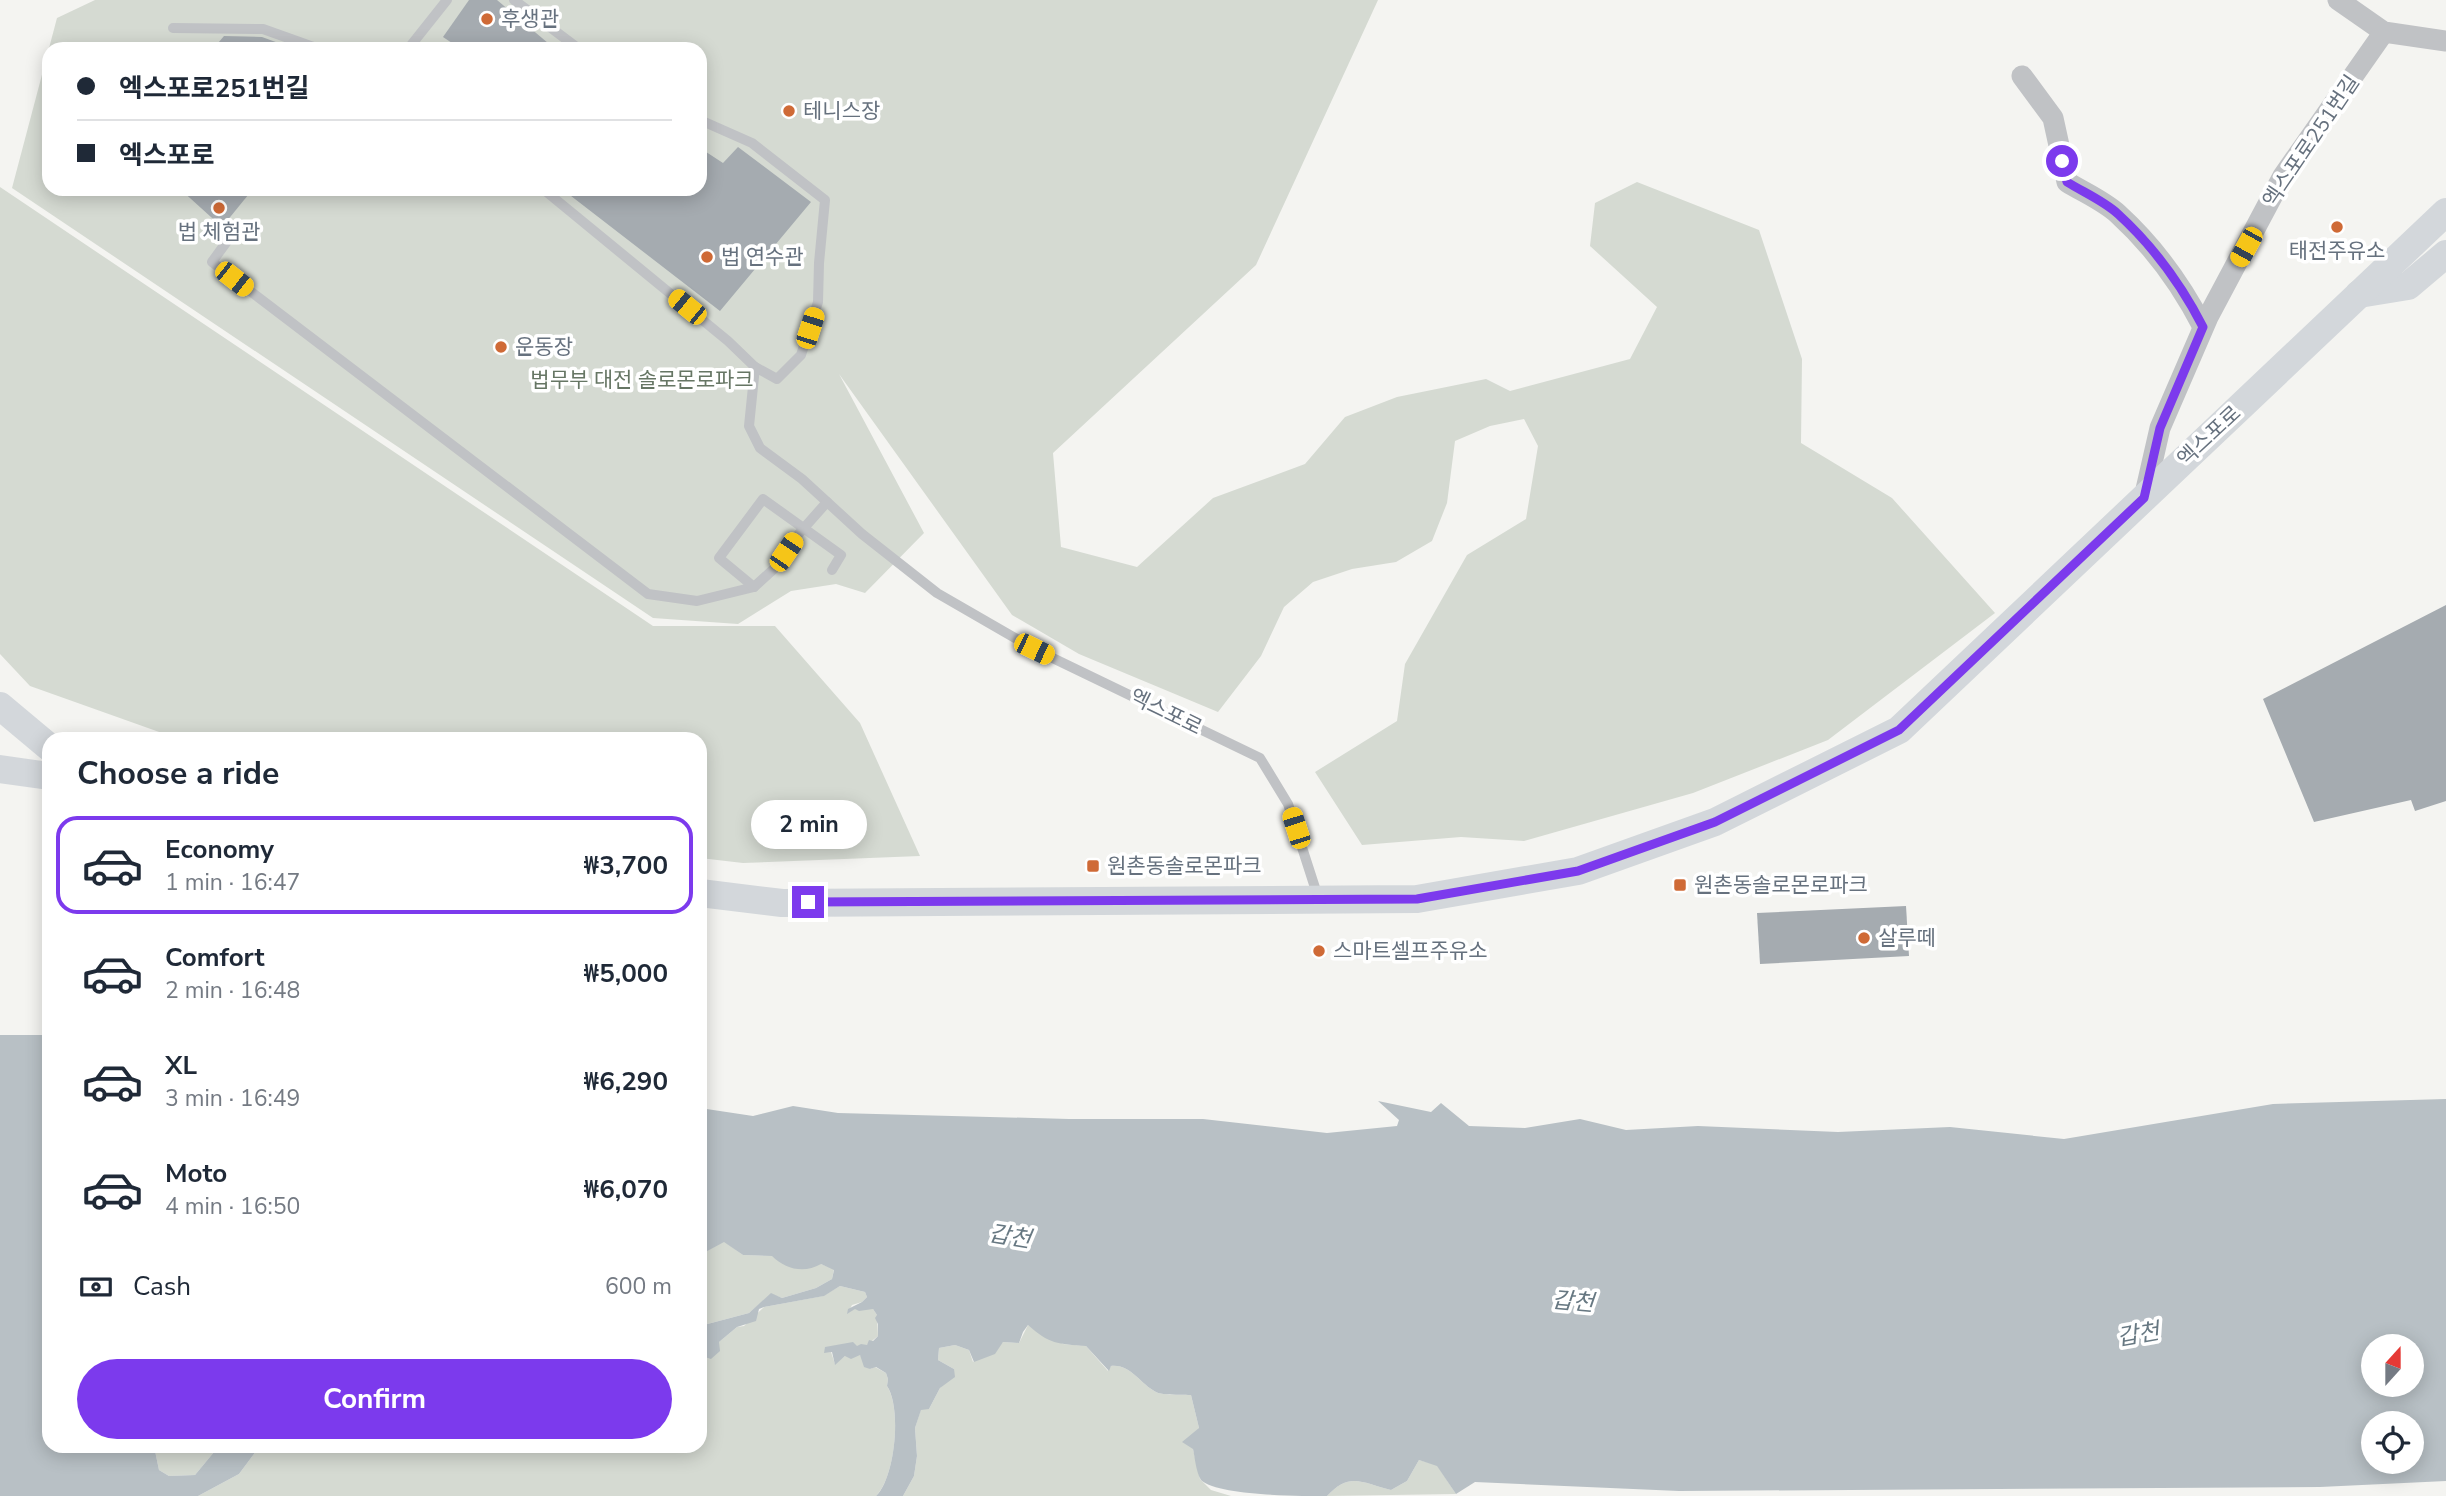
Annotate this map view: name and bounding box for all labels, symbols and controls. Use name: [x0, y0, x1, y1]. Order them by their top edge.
place label: 후생관: [501, 5, 559, 33]
marker: 후생관: [479, 11, 495, 27]
street label: 엑스포로251번길: [2256, 69, 2366, 213]
text: 엑스포로251번길: [119, 71, 309, 106]
place label: 테니스장: [803, 97, 880, 125]
marker: 테니스장: [781, 103, 797, 119]
text: 엑스포로: [119, 138, 215, 173]
route start: [2046, 145, 2078, 177]
marker: 법 체험관: [211, 200, 227, 216]
place label: 법 체험관: [178, 218, 260, 246]
marker: 태전주유소: [2329, 219, 2345, 235]
car: [2227, 224, 2266, 270]
place label: 태전주유소: [2289, 237, 2385, 265]
place label: 법 연수관: [721, 243, 804, 271]
marker: 법 연수관: [699, 249, 715, 265]
car: [211, 258, 258, 300]
car: [665, 286, 710, 328]
car: [794, 305, 827, 351]
place label: 운동장: [515, 333, 573, 361]
marker: 운동장: [493, 339, 509, 355]
park label: 법무부 대전 솔로몬로파크: [530, 366, 754, 394]
street label: 엑스포로: [2171, 399, 2247, 473]
car: [766, 529, 807, 575]
car: [1011, 630, 1058, 668]
street label: 엑스포로: [1125, 682, 1207, 742]
text: Choose a ride: [77, 752, 279, 795]
callout: 2 min: [750, 800, 866, 850]
car: [1280, 805, 1313, 851]
text: 2 min: [779, 809, 839, 840]
text: Economy: [165, 832, 274, 867]
icon: car: [81, 834, 144, 897]
text: ₩3,700: [584, 848, 668, 883]
place label: 원촌동솔로몬파크: [1107, 852, 1262, 880]
marker: 원촌동솔로몬파크: [1085, 858, 1101, 874]
text: 1 min · 16:47: [165, 867, 300, 898]
place label: 원촌동솔로몬로파크: [1694, 871, 1868, 899]
marker: 원촌동솔로몬로파크: [1672, 877, 1688, 893]
route end: [792, 886, 824, 918]
place label: 살루떼: [1878, 924, 1936, 952]
marker: 살루떼: [1856, 930, 1872, 946]
place label: 스마트셀프주유소: [1333, 937, 1488, 965]
text: Comfort: [165, 940, 265, 975]
icon: car: [81, 942, 144, 1005]
marker: 스마트셀프주유소: [1311, 943, 1327, 959]
text: ₩5,000: [584, 956, 668, 991]
text: 2 min · 16:48: [165, 975, 300, 1006]
text: XL: [165, 1048, 197, 1083]
icon: car: [81, 1050, 144, 1113]
text: ₩6,290: [584, 1064, 668, 1099]
text: 3 min · 16:49: [165, 1083, 300, 1114]
text: Moto: [165, 1156, 227, 1191]
icon: car: [81, 1158, 144, 1221]
text: ₩6,070: [584, 1172, 668, 1207]
text: 4 min · 16:50: [165, 1191, 300, 1222]
water label: 갑천: [987, 1218, 1036, 1256]
icon: cash: [77, 1268, 115, 1306]
text: Cash: [133, 1269, 191, 1304]
text: 600 m: [605, 1271, 672, 1302]
water label: 갑천: [1551, 1284, 1598, 1319]
water label: 갑천: [2115, 1315, 2164, 1353]
north arrow: [2361, 1334, 2424, 1396]
map controls: [2361, 1334, 2424, 1474]
button: Confirm: [77, 1359, 672, 1439]
button: locate: [2361, 1411, 2424, 1474]

